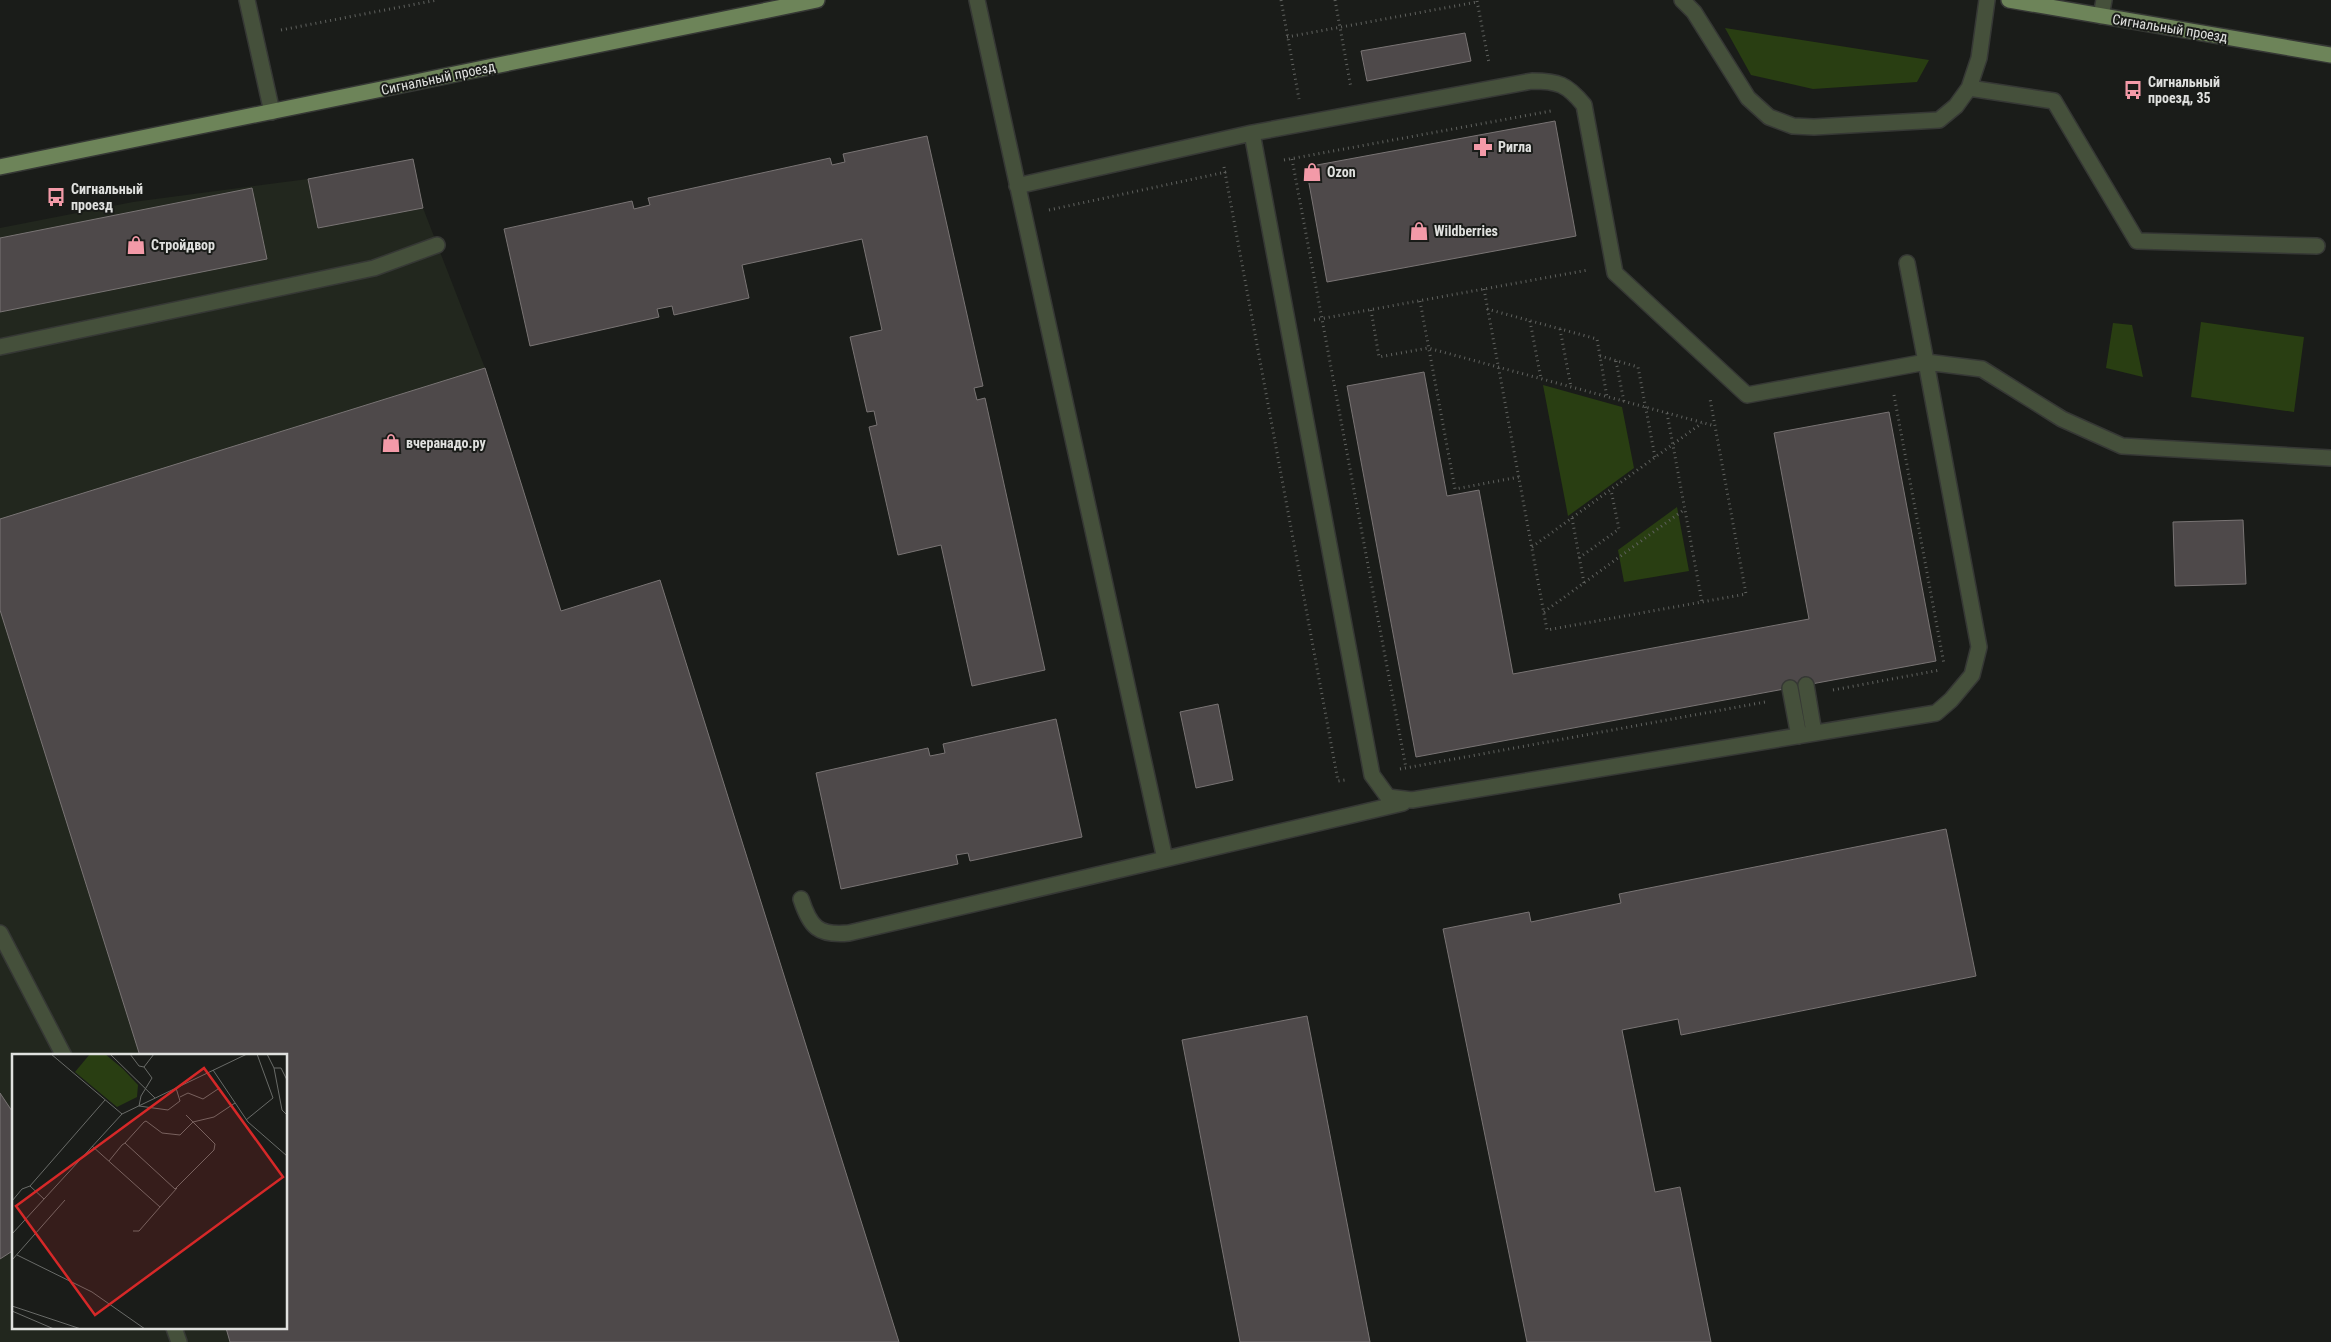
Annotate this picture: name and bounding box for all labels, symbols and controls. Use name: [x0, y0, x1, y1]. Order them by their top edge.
street label: Сигнальный проезд: [2111, 11, 2229, 45]
street label: Сигнальный проезд: [379, 58, 497, 98]
place label: Сигнальный проезд, 35: [2148, 74, 2220, 106]
bus stop icon: Сигнальный проезд, 35: [2122, 79, 2144, 101]
pharmacy icon: Ригла: [1472, 136, 1494, 158]
place label: Ригла: [1498, 139, 1532, 155]
shop icon: Ozon: [1301, 161, 1323, 183]
place label: Ozon: [1327, 164, 1356, 180]
place label: Сигнальный проезд: [71, 181, 143, 213]
bus stop icon: Сигнальный проезд: [45, 186, 67, 208]
shop icon: Wildberries: [1408, 220, 1430, 242]
place label: Wildberries: [1434, 223, 1498, 239]
shop icon: Стройдвор: [125, 234, 147, 256]
place label: Стройдвор: [151, 237, 215, 253]
shop icon: вчеранадо.ру: [380, 432, 402, 454]
place label: вчеранадо.ру: [406, 435, 486, 451]
inset map: [12, 1054, 288, 1330]

